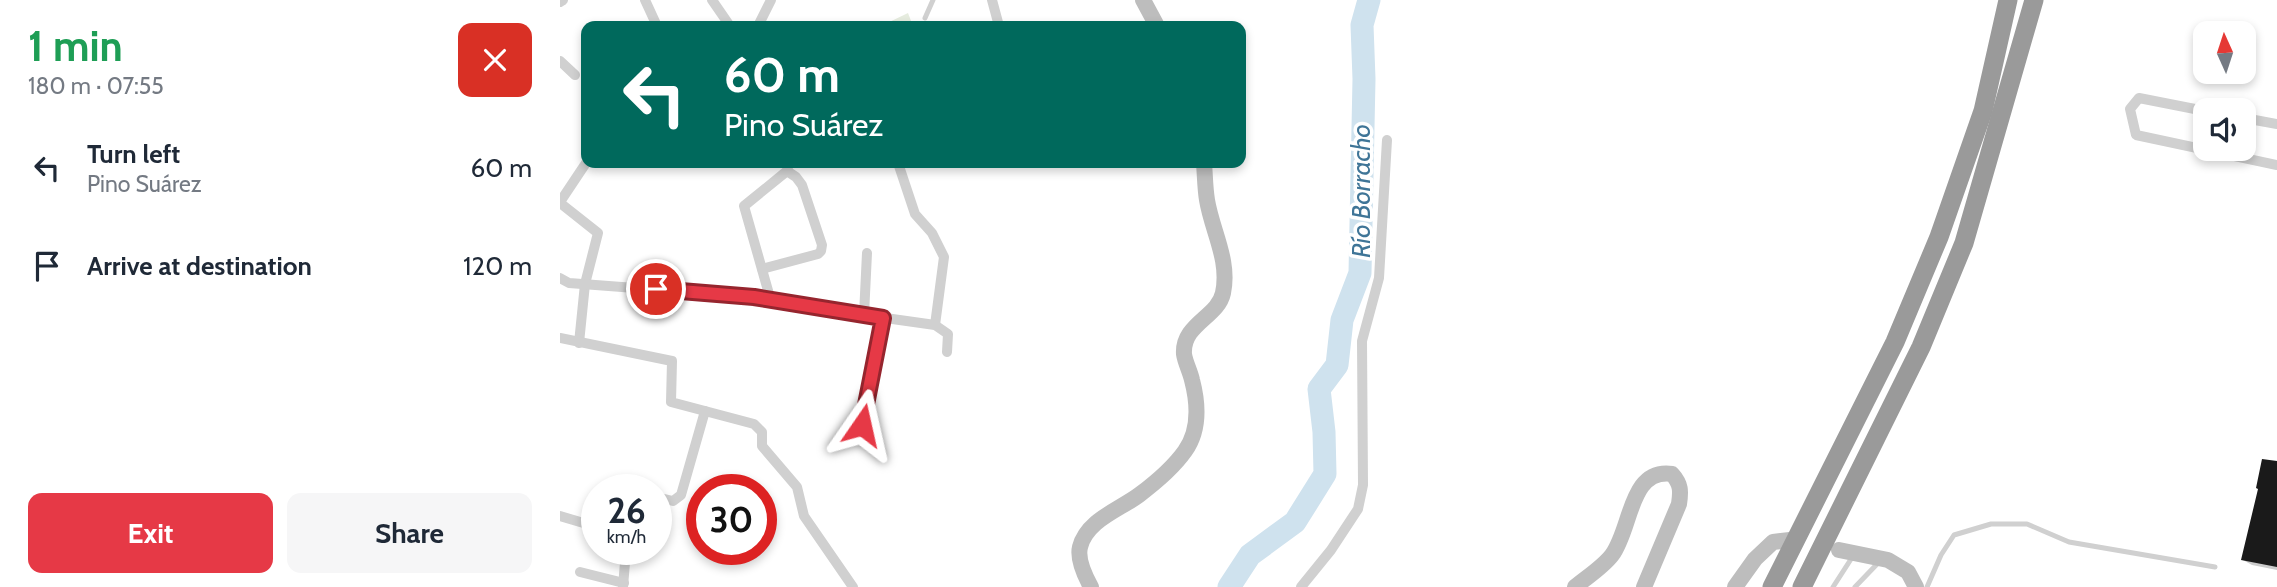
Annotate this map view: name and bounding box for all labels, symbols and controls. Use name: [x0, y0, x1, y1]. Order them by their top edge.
text: 1 min: [28, 20, 123, 72]
north arrow: [2193, 21, 2256, 84]
map controls: [2193, 21, 2256, 161]
button: close: [458, 23, 532, 97]
text: 60 m: [724, 45, 840, 104]
icon: left: [609, 49, 700, 140]
text: 180 m · 07:55: [28, 72, 164, 100]
button: sound: [2193, 98, 2256, 161]
text: Pino Suárez: [724, 105, 883, 144]
water label: Río Borracho: [1345, 124, 1377, 258]
text: Turn left: [87, 138, 180, 170]
icon: left: [28, 149, 66, 187]
text: 60 m: [470, 152, 532, 184]
text: Pino Suárez: [87, 170, 202, 198]
icon: arrive: [28, 247, 66, 285]
text: Arrive at destination: [87, 250, 312, 282]
text: 120 m: [463, 250, 532, 282]
pin: [626, 259, 686, 319]
icon: arrive: [637, 270, 675, 308]
position arrow: [825, 388, 899, 462]
speed limit sign: 30: [686, 474, 777, 565]
text: 26: [607, 489, 646, 532]
button: Exit: [28, 493, 273, 573]
button: Share: [287, 493, 532, 573]
text: km/h: [607, 526, 646, 548]

